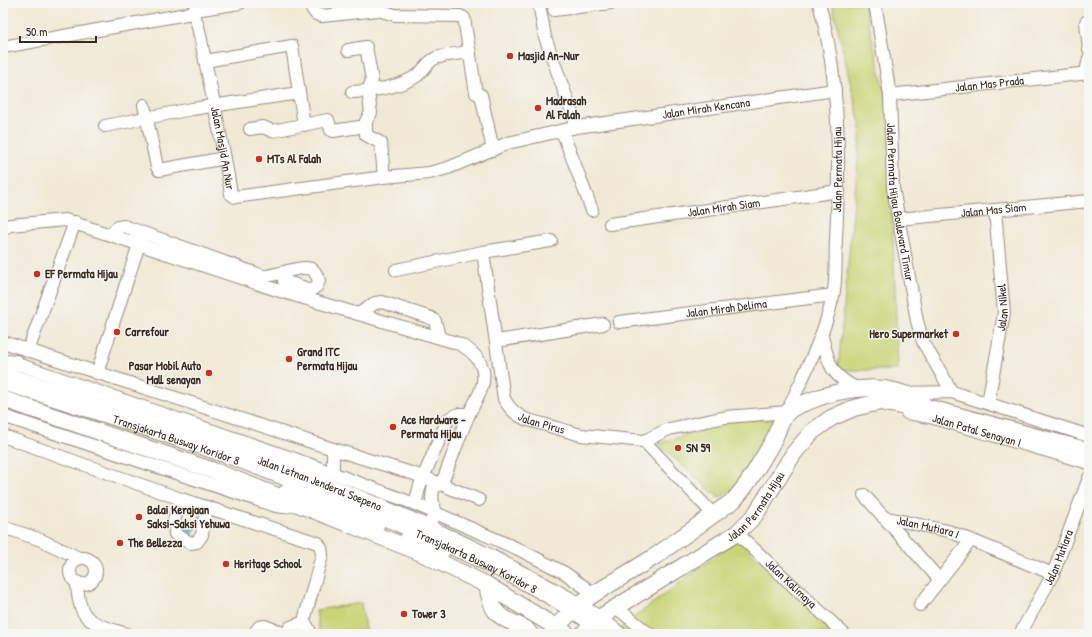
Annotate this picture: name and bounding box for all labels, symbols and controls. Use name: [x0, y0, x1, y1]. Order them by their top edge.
scale bar: [20, 18, 96, 44]
text: 50 m: [26, 23, 47, 40]
place label: Masjid An-Nur: [518, 47, 580, 64]
marker: Masjid An-Nur: [505, 51, 515, 61]
street label: Jalan Mas Prada: [954, 71, 1025, 96]
place label: Madrasah Al Falah: [546, 92, 587, 123]
street label: Jalan Mirah Kencana: [661, 93, 751, 123]
marker: Madrasah Al Falah: [533, 103, 543, 113]
street label: Jalan Masjid An Nur: [207, 105, 239, 191]
street label: Jalan Permata Hijau Boulevard Timur: [883, 123, 919, 283]
street label: Jalan Permata Hijau: [828, 126, 846, 213]
place label: MTs Al Falah: [267, 150, 322, 167]
marker: MTs Al Falah: [254, 154, 264, 164]
street label: Jalan Mirah Siam: [686, 193, 761, 221]
street label: Jalan Mas Siam: [960, 198, 1027, 221]
place label: EF Permata Hijau: [45, 265, 118, 282]
marker: EF Permata Hijau: [32, 269, 42, 279]
street label: Jalan Nikel: [992, 282, 1012, 332]
street label: Jalan Mirah Delima: [685, 294, 768, 322]
place label: Carrefour: [125, 323, 169, 340]
place label: Hero Supermarket: [869, 325, 949, 343]
marker: Carrefour: [112, 327, 122, 337]
marker: Hero Supermarket: [951, 329, 961, 339]
place label: Grand ITC Permata Hijau: [297, 343, 357, 374]
marker: Grand ITC Permata Hijau: [284, 354, 294, 364]
place label: Pasar Mobil Auto Mall senayan: [129, 357, 202, 389]
marker: Pasar Mobil Auto Mall senayan: [204, 368, 214, 378]
street label: Jalan Pirus: [515, 408, 567, 438]
street label: Jalan Patal Senayan I: [930, 409, 1023, 451]
street label: Transjakarta Busway Koridor 8: [111, 410, 242, 469]
place label: Ace Hardware - Permata Hijau: [401, 411, 466, 442]
marker: Ace Hardware - Permata Hijau: [388, 422, 398, 432]
place label: SN 59: [686, 439, 711, 456]
marker: SN 59: [673, 443, 683, 453]
street label: Jalan Letnan Jenderal Soepeno: [255, 451, 385, 515]
street label: Jalan Permata Hijau: [723, 468, 788, 545]
place label: Balai Kerajaan Saksi-Saksi Yehuwa: [147, 501, 230, 532]
street label: Jalan Mutiara I: [895, 511, 962, 543]
marker: Balai Kerajaan Saksi-Saksi Yehuwa: [134, 512, 144, 522]
street label: Transjakarta Busway Koridor 8: [413, 525, 540, 597]
street label: Jalan Mutiara: [1040, 527, 1077, 588]
place label: The Bellezza: [127, 534, 182, 551]
marker: The Bellezza: [115, 538, 125, 548]
place label: Heritage School: [234, 555, 302, 573]
street label: Jalan Kalimaya: [762, 555, 821, 612]
marker: Heritage School: [221, 559, 231, 569]
place label: Tower 3: [411, 605, 446, 622]
marker: Tower 3: [399, 609, 409, 619]

